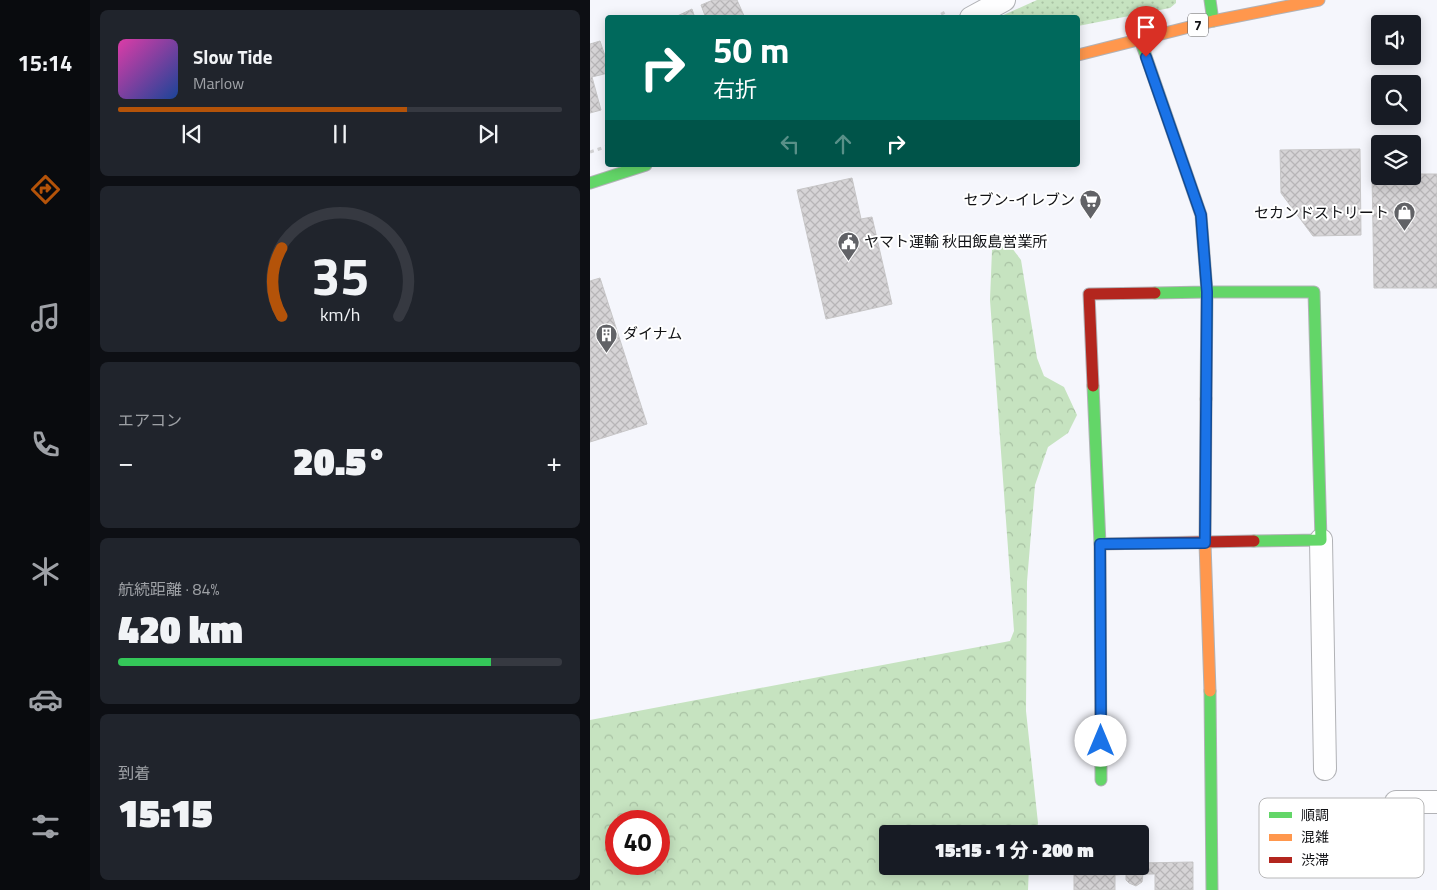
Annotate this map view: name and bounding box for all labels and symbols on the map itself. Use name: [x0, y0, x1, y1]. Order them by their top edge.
pin: [1125, 6, 1167, 57]
road number: 7: [1188, 14, 1208, 36]
place label: セブン-イレブン: [963, 188, 1075, 211]
supermarket icon: セブン-イレブン: [1079, 188, 1103, 219]
place label: セカンドストリート: [1254, 201, 1389, 224]
shop icon: セカンドストリート: [1393, 201, 1417, 232]
public building icon: ヤマト運輸 秋田飯島営業所: [836, 230, 860, 261]
place label: ヤマト運輸 秋田飯島営業所: [864, 230, 1047, 253]
building icon: ダイナム: [595, 322, 619, 353]
place label: ダイナム: [623, 322, 682, 345]
position arrow: [1074, 714, 1126, 766]
legend: [1259, 798, 1424, 878]
text: 順調: [1301, 804, 1329, 825]
speed limit sign: 40: [605, 810, 670, 875]
text: 混雑: [1301, 826, 1329, 847]
text: 渋滞: [1301, 849, 1329, 870]

